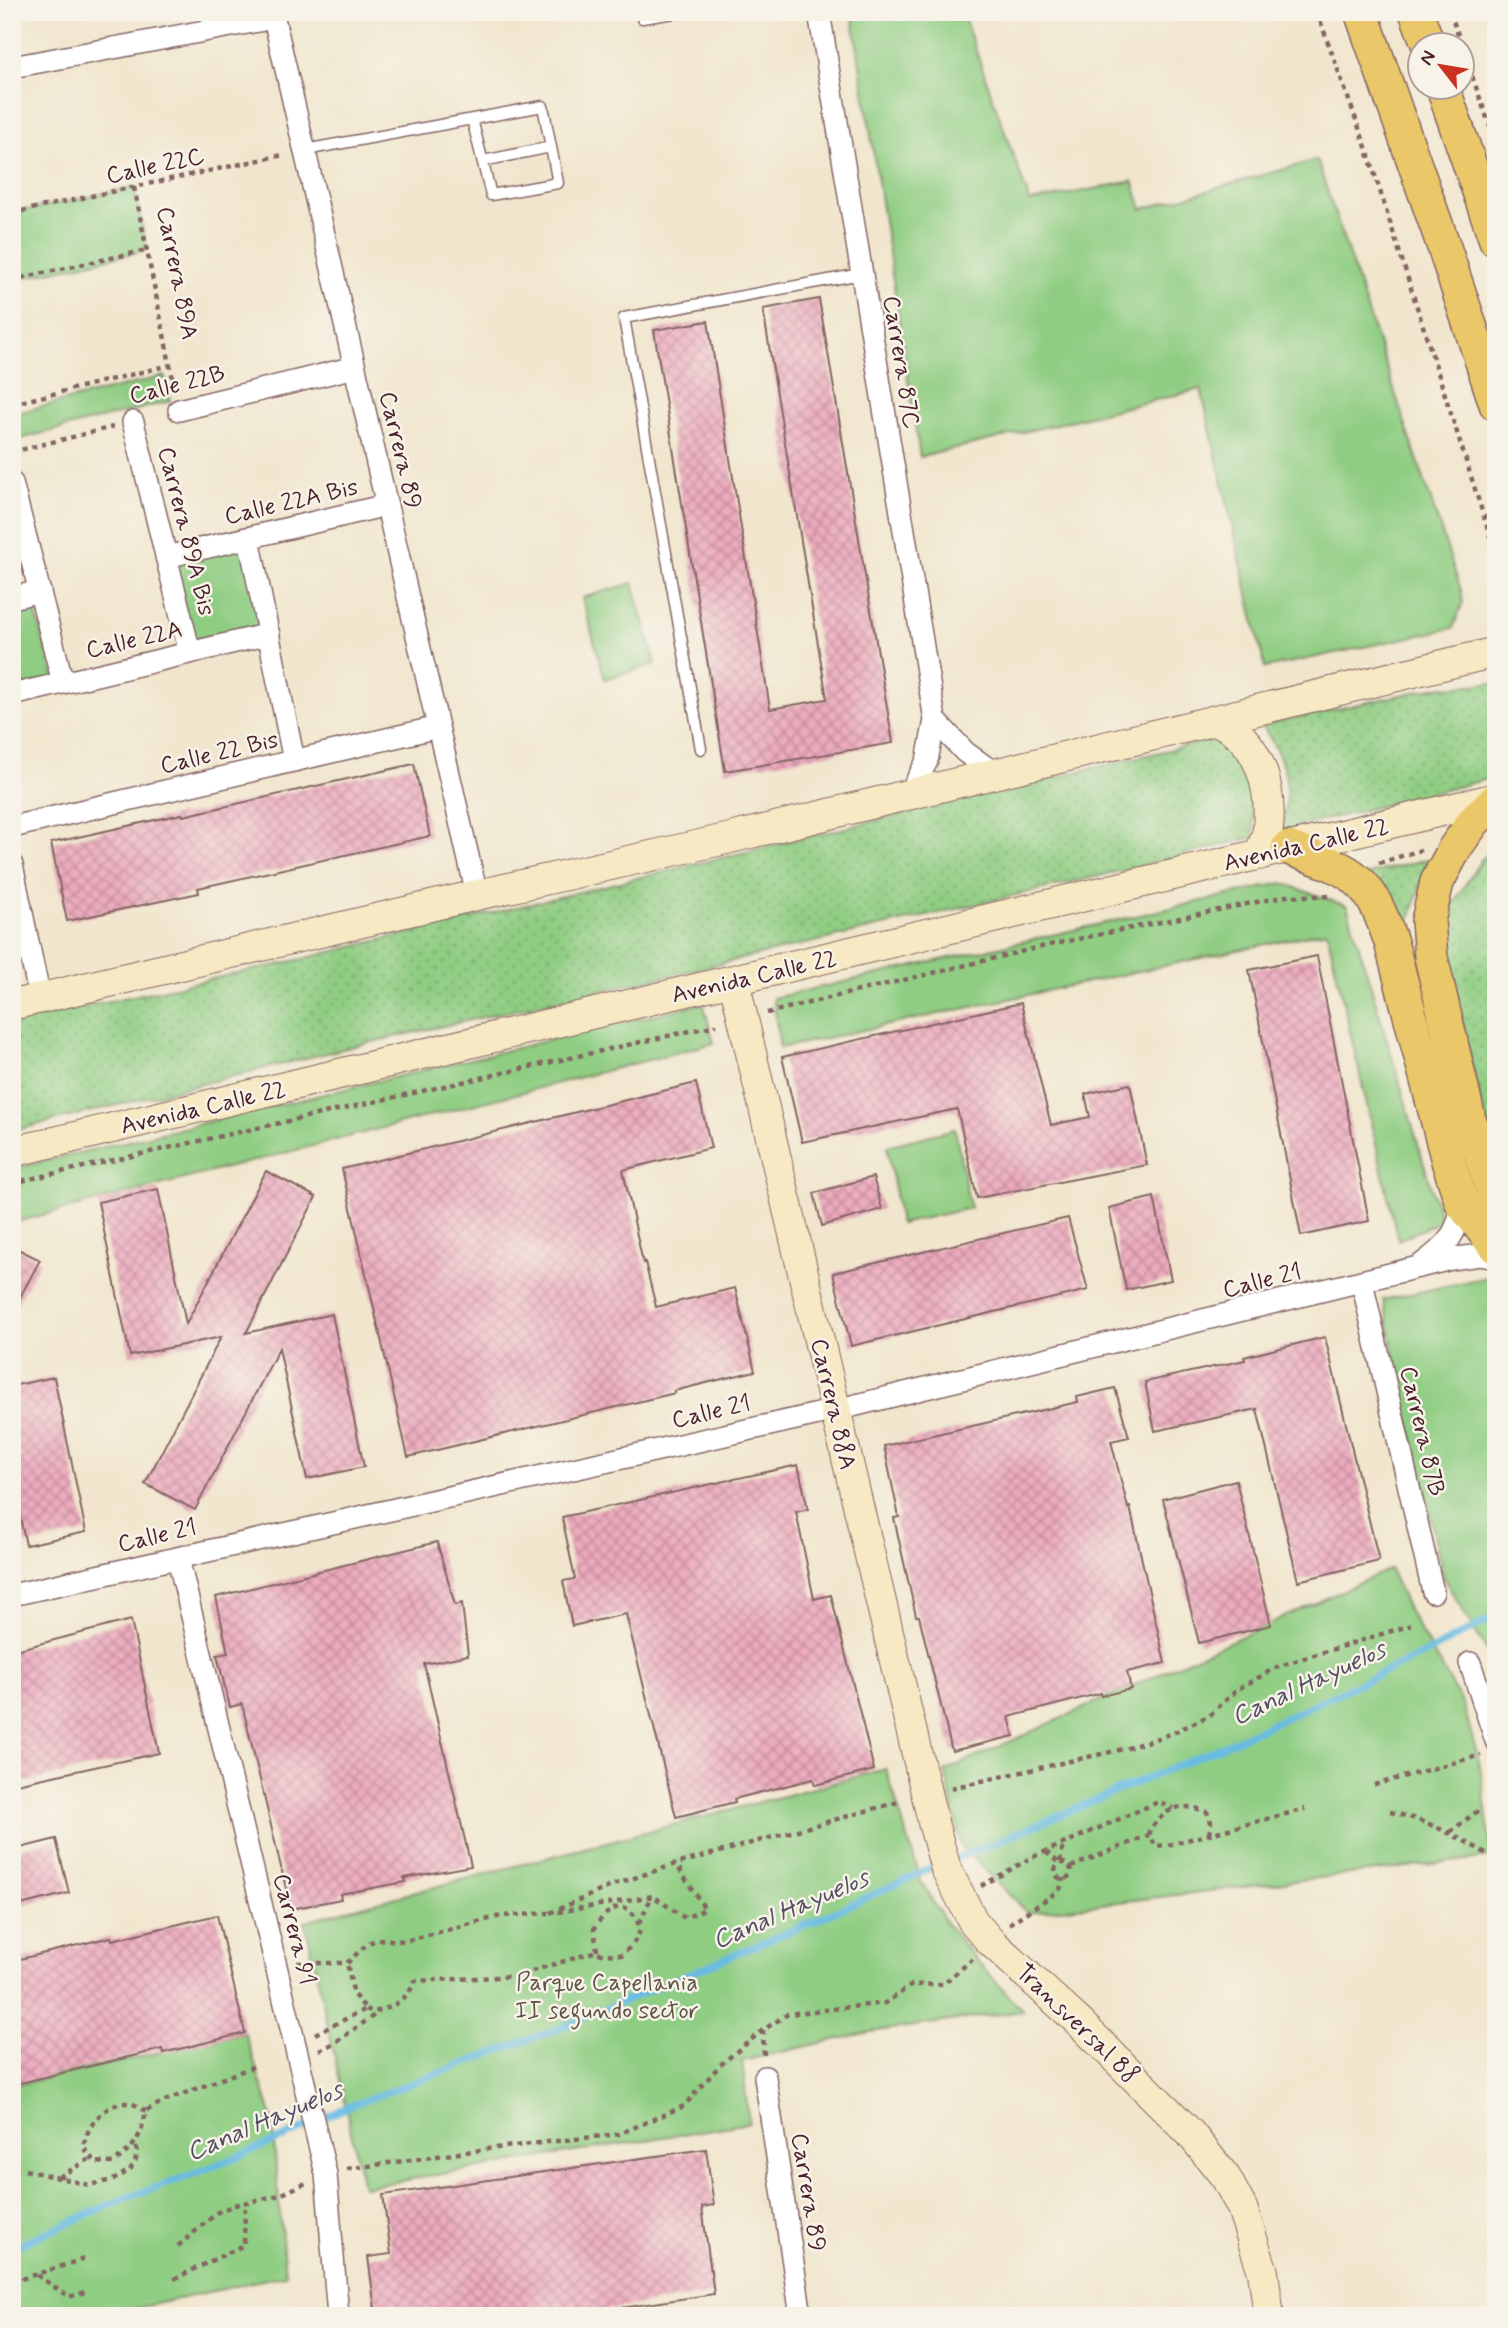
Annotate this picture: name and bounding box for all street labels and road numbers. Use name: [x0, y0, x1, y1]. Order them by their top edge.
street label: Calle 22C: [103, 141, 207, 192]
street label: Carrera 89A: [148, 204, 205, 343]
street label: Carrera 87C: [875, 293, 926, 431]
street label: Calle 22B: [126, 359, 229, 412]
street label: Carrera 89: [371, 389, 428, 512]
street label: Carrera 89A Bis: [150, 444, 222, 619]
street label: Calle 22A Bis: [221, 472, 361, 533]
street label: Calle 22A: [83, 614, 186, 667]
street label: Calle 22 Bis: [157, 725, 282, 782]
street label: Avenida Calle 22: [1221, 811, 1392, 880]
street label: Avenida Calle 22: [669, 943, 840, 1012]
street label: Avenida Calle 22: [118, 1074, 289, 1143]
street label: Calle 21: [1220, 1257, 1305, 1306]
street label: Carrera 88A: [802, 1336, 863, 1473]
street label: Carrera 87B: [1392, 1363, 1452, 1499]
street label: Calle 21: [669, 1388, 754, 1437]
street label: Calle 21: [115, 1512, 200, 1561]
street label: Carrera 91: [265, 1870, 322, 1988]
street label: Transversal 88: [1009, 1957, 1145, 2091]
street label: Carrera 89: [783, 2131, 832, 2254]

